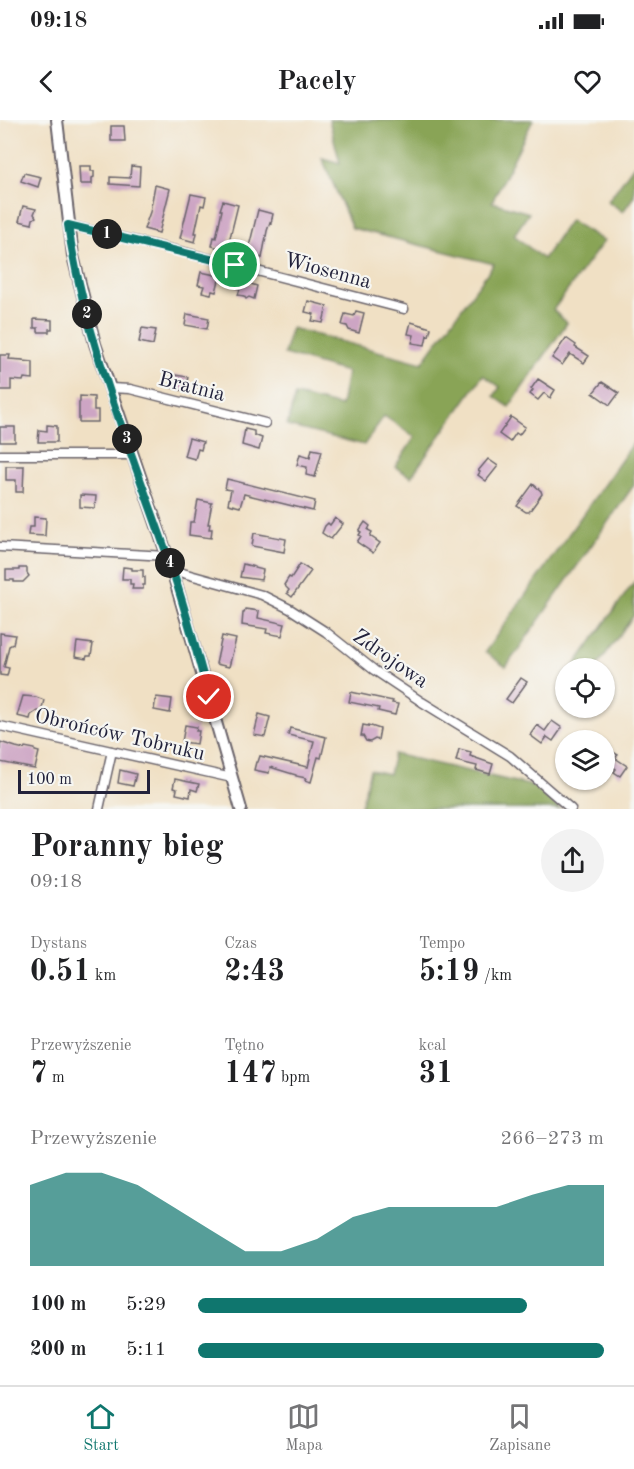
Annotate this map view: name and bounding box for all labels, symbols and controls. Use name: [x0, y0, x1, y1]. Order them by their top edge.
text: 09:18: [30, 10, 87, 32]
icon: back: [30, 65, 63, 98]
icon: heart: [571, 65, 604, 98]
text: Pacely: [277, 68, 357, 95]
pin: 1: [92, 219, 122, 249]
text: 1: [102, 226, 112, 242]
pin: [209, 239, 260, 290]
icon: arrive: [218, 248, 251, 281]
street label: Wiosenna: [282, 250, 374, 293]
pin: 2: [72, 299, 102, 329]
text: 2: [82, 306, 92, 322]
street label: Bratnia: [156, 369, 227, 406]
pin: 3: [112, 424, 142, 454]
text: 3: [122, 431, 132, 447]
pin: 4: [155, 548, 185, 578]
text: 4: [165, 555, 175, 571]
street label: Zdrojowa: [349, 626, 432, 693]
map controls: [555, 658, 615, 790]
button: locate: [555, 658, 615, 718]
pin: [183, 671, 234, 722]
icon: check: [192, 680, 225, 713]
street label: Obrońców Tobruku: [33, 706, 207, 765]
button: layers: [555, 730, 615, 790]
scale bar: [18, 767, 150, 794]
text: 100 m: [27, 772, 72, 788]
button: share: [541, 829, 604, 892]
text: Poranny bieg: [30, 831, 223, 864]
text: 09:18: [30, 872, 82, 892]
text: Dystans: [30, 936, 87, 952]
text: Czas: [224, 936, 257, 952]
text: Tempo: [419, 936, 465, 952]
text: 0.51: [30, 957, 91, 987]
text: 2:43: [224, 957, 285, 987]
text: 5:19: [419, 957, 479, 987]
text: km: [91, 968, 116, 984]
text: /km: [479, 968, 512, 984]
text: Przewyższenie: [30, 1038, 131, 1054]
text: Tętno: [224, 1038, 264, 1054]
text: kcal: [419, 1038, 446, 1054]
text: 7: [30, 1059, 47, 1089]
text: 147: [224, 1059, 277, 1089]
text: 31: [419, 1059, 453, 1089]
text: m: [47, 1070, 65, 1086]
text: bpm: [277, 1070, 310, 1086]
text: Przewyższenie: [30, 1129, 157, 1149]
text: 266–273 m: [501, 1129, 604, 1149]
text: 100 m: [30, 1295, 86, 1315]
text: 5:29: [126, 1295, 166, 1315]
text: 200 m: [30, 1340, 86, 1360]
text: 5:11: [126, 1340, 166, 1360]
tab: Start: [83, 1400, 119, 1456]
tab: Mapa: [285, 1400, 323, 1456]
tab: Zapisane: [489, 1400, 551, 1456]

